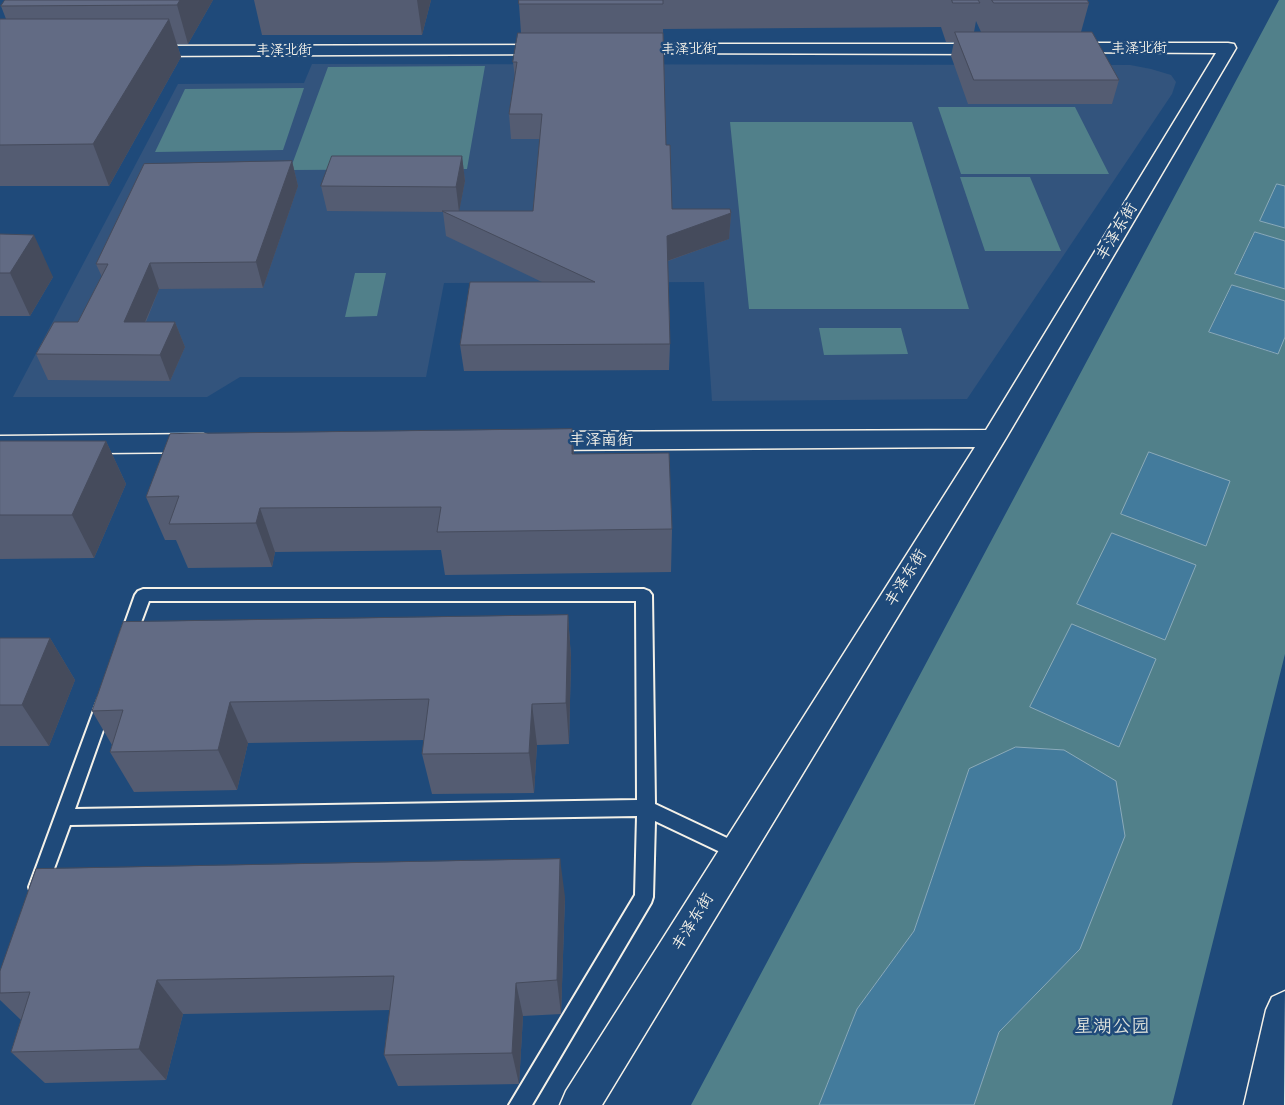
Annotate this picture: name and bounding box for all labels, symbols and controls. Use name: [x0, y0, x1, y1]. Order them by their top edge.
street label: 丰泽北街: [1111, 40, 1167, 56]
street label: 丰泽北街: [661, 41, 717, 57]
street label: 丰泽北街: [256, 42, 312, 58]
street label: 丰泽东街: [1092, 200, 1142, 264]
street label: 丰泽南街: [569, 431, 633, 451]
street label: 丰泽东街: [881, 546, 931, 610]
street label: 丰泽东街: [668, 890, 718, 954]
park label: 星湖公园: [1074, 1016, 1150, 1038]

